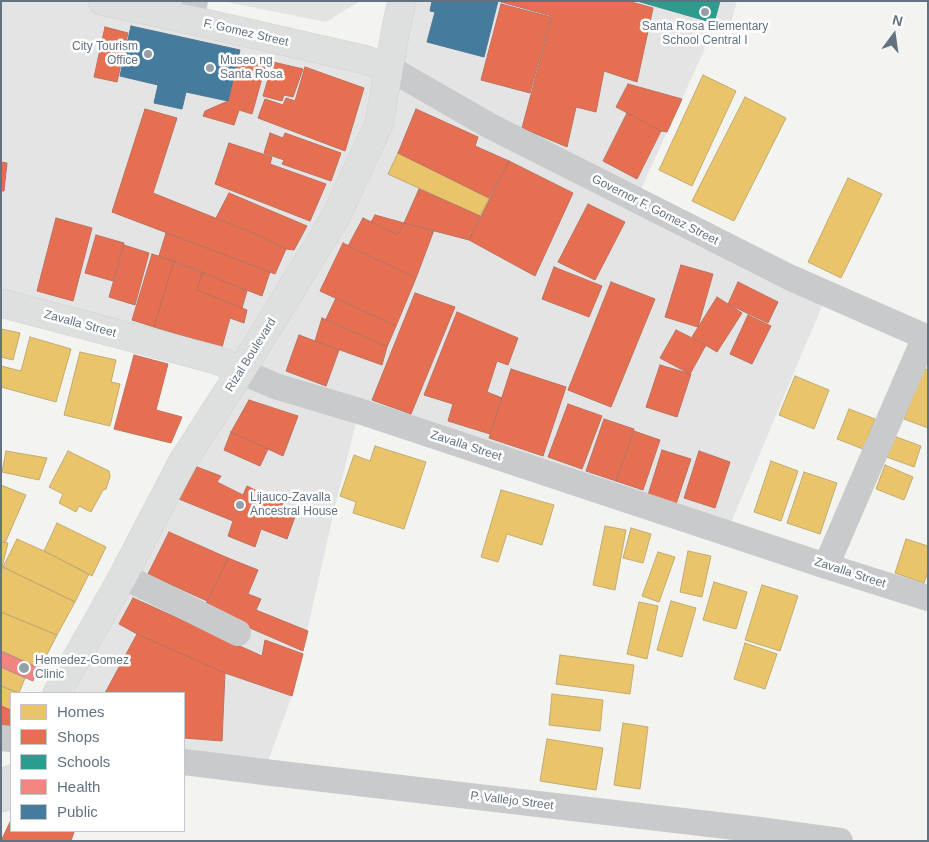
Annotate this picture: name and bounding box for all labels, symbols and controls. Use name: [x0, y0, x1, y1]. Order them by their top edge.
marker: Santa Rosa Elementary School Central I: [699, 6, 711, 18]
north arrow: [869, 10, 919, 60]
text: N: [891, 11, 904, 29]
street label: F. Gomez Street: [202, 16, 290, 50]
place label: Santa Rosa Elementary School Central I: [642, 20, 768, 48]
place label: City Tourism Office: [72, 40, 138, 68]
marker: City Tourism Office: [142, 48, 154, 60]
place label: Museo ng Santa Rosa: [220, 54, 283, 82]
marker: Museo ng Santa Rosa: [204, 62, 216, 74]
street label: Governor F. Gomez Street: [589, 172, 721, 248]
street label: Zavalla Street: [42, 307, 118, 341]
street label: Rizal Boulevard: [223, 316, 279, 394]
street label: Zavalla Street: [429, 428, 503, 464]
place label: Lijauco-Zavalla Ancestral House: [250, 491, 338, 519]
marker: Lijauco-Zavalla Ancestral House: [234, 499, 246, 511]
street label: Zavalla Street: [813, 555, 887, 591]
place label: Hemedez-Gomez Clinic: [35, 654, 129, 682]
marker: Hemedez-Gomez Clinic: [17, 661, 31, 675]
legend: [10, 692, 185, 832]
text: Homes: [57, 703, 105, 720]
text: Shops: [57, 728, 100, 745]
text: Schools: [57, 753, 110, 770]
text: Health: [57, 778, 100, 795]
street label: P. Vallejo Street: [470, 789, 554, 813]
text: Public: [57, 803, 98, 820]

